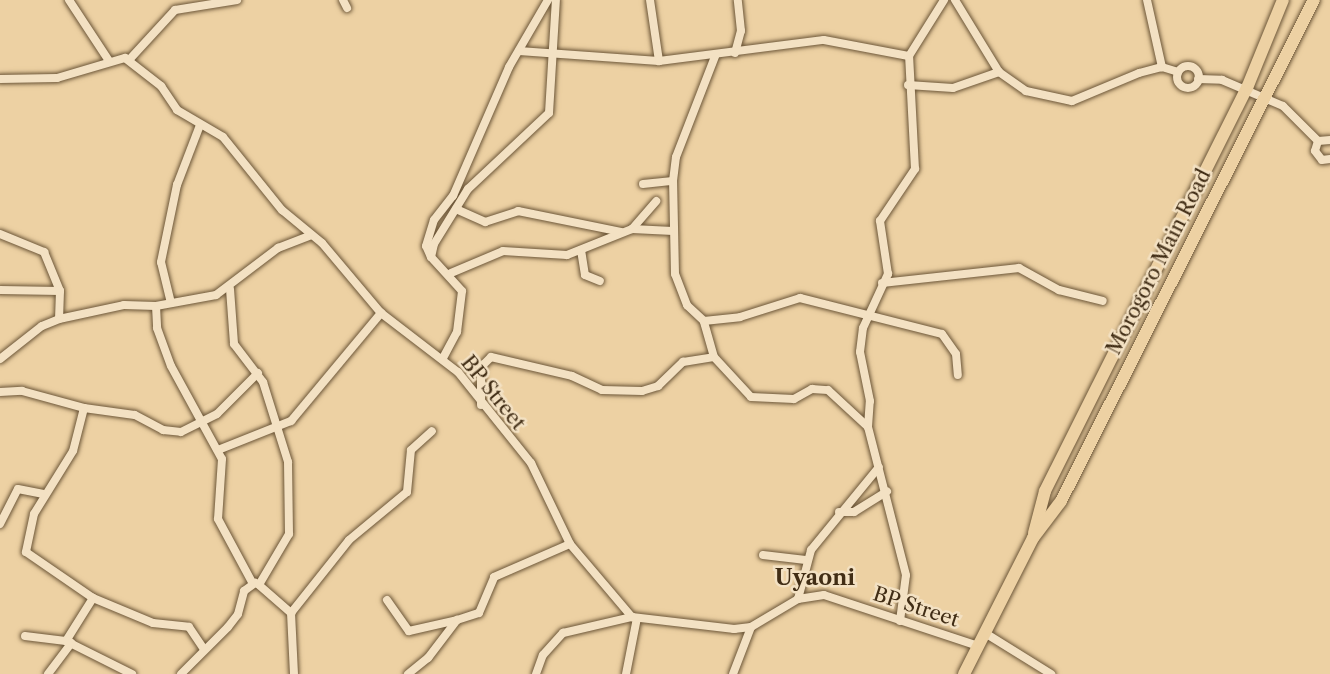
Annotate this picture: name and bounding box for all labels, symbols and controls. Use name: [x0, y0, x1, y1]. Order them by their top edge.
street label: Morogoro Main Road: [1102, 165, 1216, 359]
street label: BP Street: [456, 351, 530, 435]
district label: Uyaoni: [775, 565, 855, 591]
street label: BP Street: [870, 582, 962, 632]

